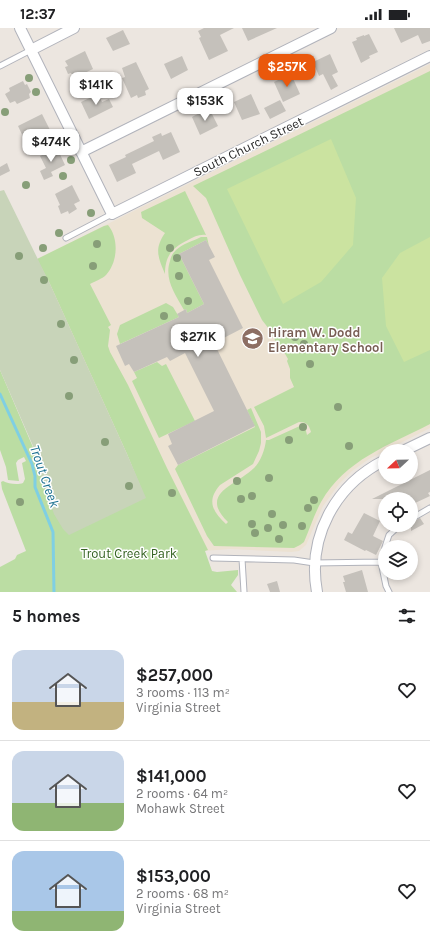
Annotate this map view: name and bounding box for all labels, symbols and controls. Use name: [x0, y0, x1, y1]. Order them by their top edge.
text: 12:37: [20, 5, 55, 23]
pin: $257K: [259, 54, 315, 88]
text: $257K: [267, 59, 307, 74]
pin: $141K: [68, 72, 124, 106]
text: $141K: [79, 77, 113, 92]
pin: $153K: [177, 88, 233, 122]
text: $153K: [186, 93, 224, 108]
street label: South Church Street: [191, 113, 306, 180]
pin: $474K: [23, 129, 79, 163]
text: $474K: [31, 134, 71, 149]
pin: $271K: [170, 324, 226, 358]
place label: Hiram W. Dodd Elementary School: [268, 325, 383, 355]
school or university icon: Hiram W. Dodd Elementary School: [240, 326, 266, 352]
text: $271K: [180, 329, 216, 344]
water label: Trout Creek: [26, 443, 63, 511]
north arrow: [378, 444, 418, 484]
map controls: [378, 444, 418, 580]
button: locate: [378, 492, 418, 532]
button: layers: [378, 540, 418, 580]
park label: Trout Creek Park: [81, 546, 177, 561]
icon: filters: [396, 605, 418, 627]
text: 5 homes: [12, 606, 81, 626]
text: $257,000: [136, 665, 213, 685]
icon: home: [44, 666, 92, 714]
icon: heart: [396, 679, 418, 701]
text: 3 rooms · 113 m²: [136, 685, 230, 700]
text: Virginia Street: [136, 700, 221, 715]
text: $141,000: [136, 766, 207, 786]
icon: home: [44, 767, 92, 815]
icon: heart: [396, 780, 418, 802]
text: 2 rooms · 64 m²: [136, 786, 228, 801]
text: Mohawk Street: [136, 801, 225, 816]
text: $153,000: [136, 866, 211, 886]
icon: home: [44, 867, 92, 915]
icon: heart: [396, 880, 418, 902]
text: 2 rooms · 68 m²: [136, 886, 229, 901]
text: Virginia Street: [136, 901, 221, 916]

